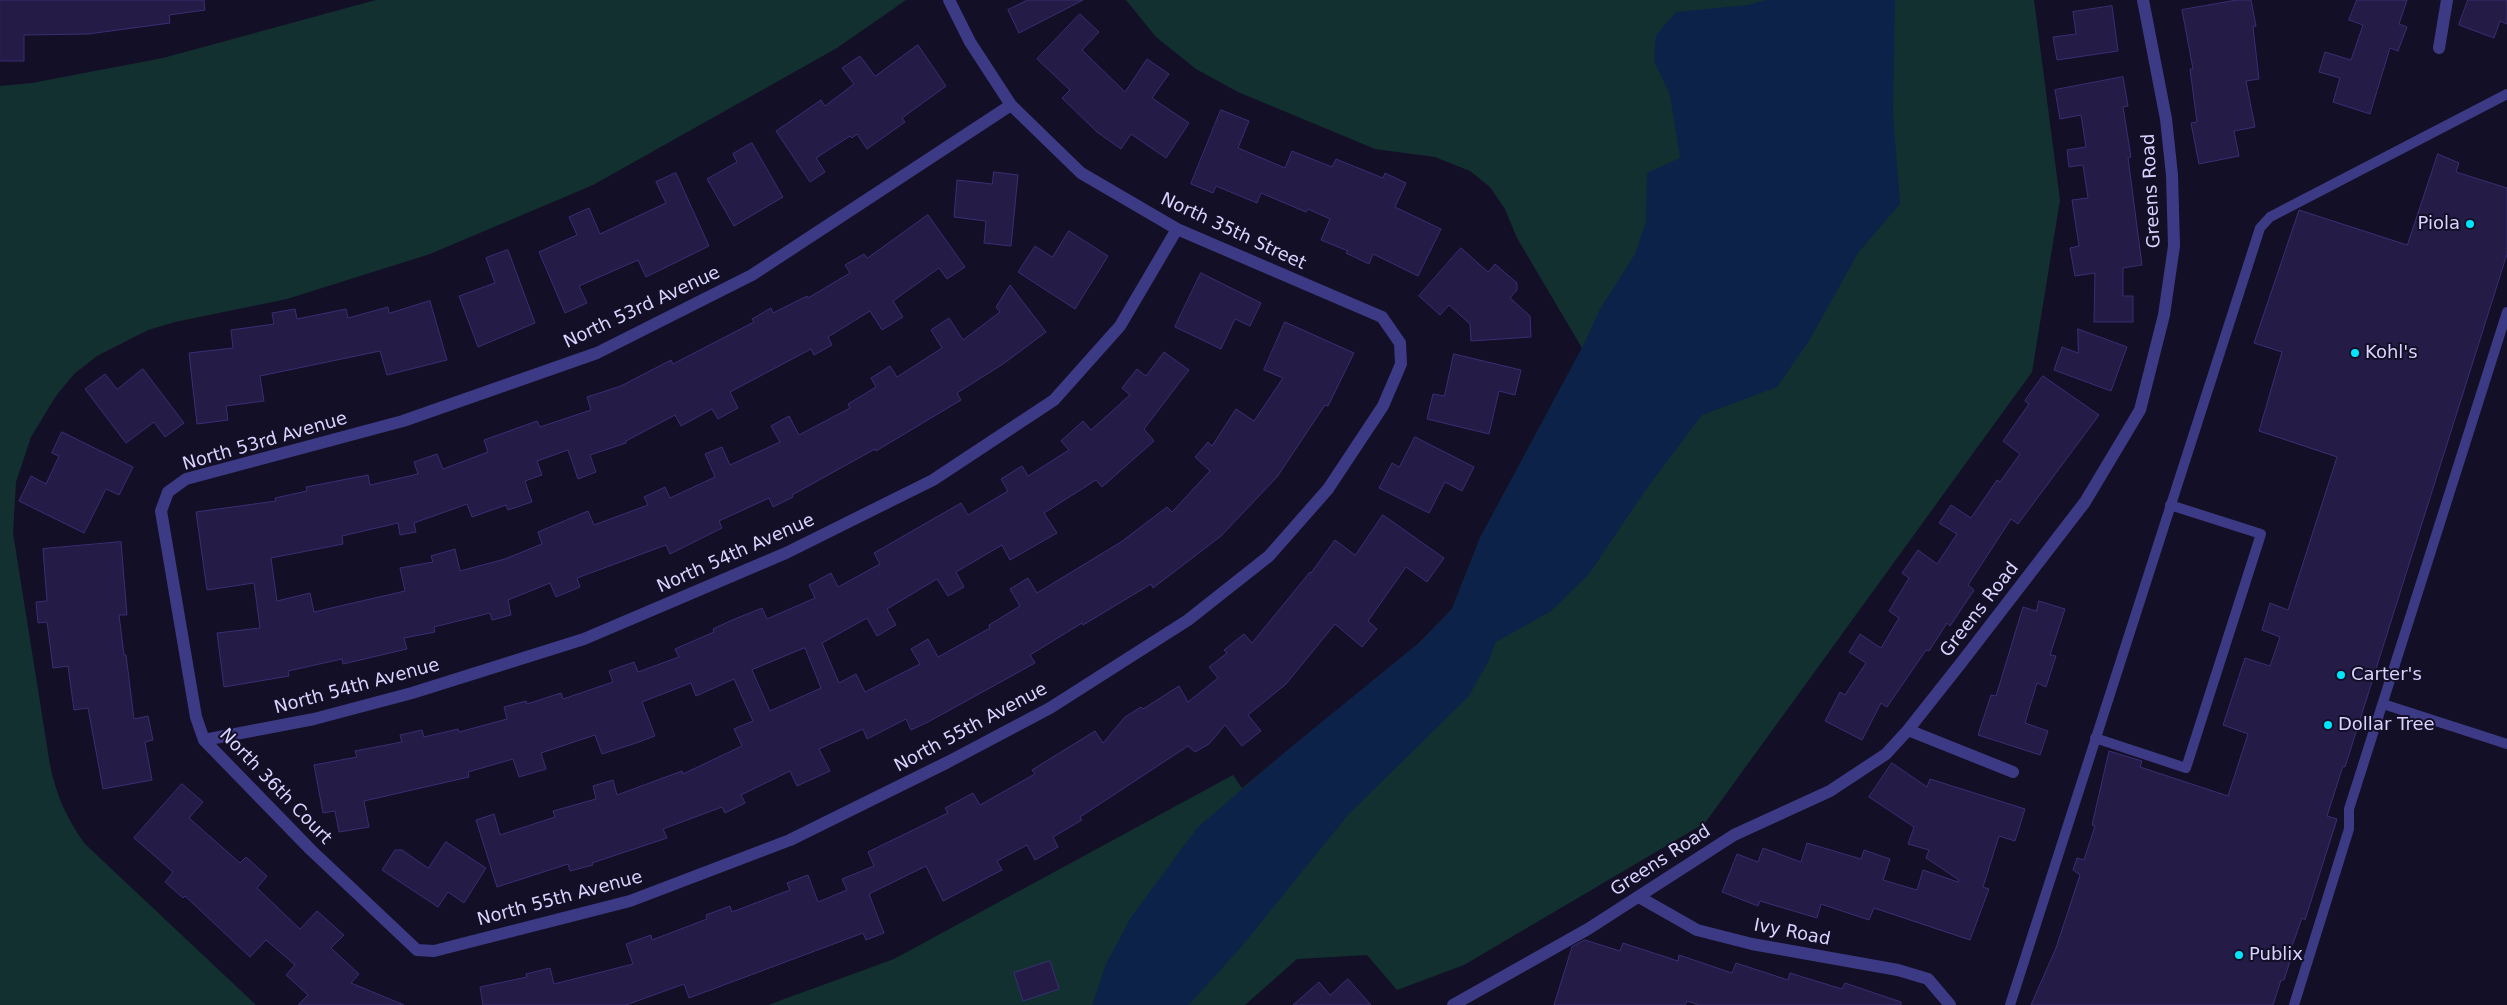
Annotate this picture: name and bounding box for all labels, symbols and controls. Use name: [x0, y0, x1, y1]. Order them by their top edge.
street label: Greens Road: [2138, 133, 2166, 249]
street label: North 35th Street: [1157, 189, 1309, 275]
place label: Piola: [2417, 213, 2460, 235]
marker: Piola: [2464, 218, 2476, 230]
street label: North 53rd Avenue: [560, 262, 724, 354]
place label: Kohl's: [2365, 342, 2418, 364]
marker: Kohl's: [2349, 347, 2361, 359]
street label: North 53rd Avenue: [180, 408, 350, 476]
street label: North 54th Avenue: [654, 510, 818, 598]
street label: Greens Road: [1936, 558, 2024, 662]
street label: North 54th Avenue: [272, 655, 442, 719]
place label: Carter's: [2351, 664, 2422, 686]
marker: Carter's: [2335, 669, 2347, 681]
street label: North 55th Avenue: [891, 679, 1051, 777]
place label: Dollar Tree: [2338, 714, 2435, 736]
marker: Dollar Tree: [2322, 719, 2334, 731]
street label: North 36th Court: [214, 725, 336, 849]
street label: Greens Road: [1607, 821, 1715, 901]
street label: North 55th Avenue: [475, 867, 645, 931]
street label: Ivy Road: [1752, 915, 1832, 951]
place label: Publix: [2249, 944, 2303, 966]
marker: Publix: [2233, 949, 2245, 961]

